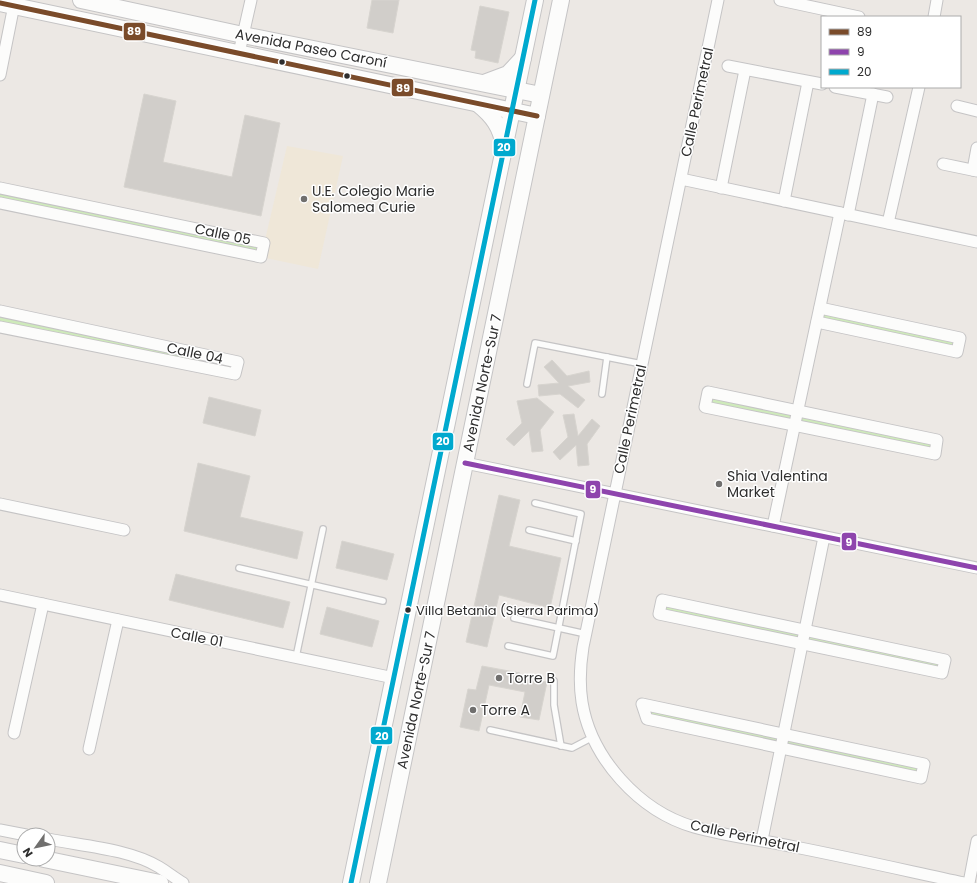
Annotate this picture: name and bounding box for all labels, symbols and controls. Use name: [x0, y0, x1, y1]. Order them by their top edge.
legend: [821, 16, 961, 88]
line badge: 89: [123, 22, 146, 41]
text: 89: [127, 23, 141, 39]
street label: Avenida Paseo Caroní: [233, 23, 389, 73]
text: 89: [857, 23, 872, 40]
text: 9: [857, 43, 865, 60]
street label: Calle Perimetral: [676, 45, 718, 159]
unlabelled marker: [277, 57, 287, 67]
text: 20: [857, 63, 871, 80]
unlabelled marker: [342, 71, 352, 81]
line badge: 89: [391, 78, 414, 97]
text: 89: [396, 80, 410, 96]
line badge: 20: [493, 138, 516, 157]
text: 20: [497, 139, 511, 155]
place label: U.E. Colegio Marie Salomea Curie: [312, 181, 435, 217]
marker: U.E. Colegio Marie Salomea Curie: [299, 194, 309, 204]
street label: Calle 05: [193, 218, 253, 250]
street label: Avenida Norte-Sur 7: [458, 312, 506, 454]
street label: Calle 04: [165, 337, 225, 369]
street label: Calle Perimetral: [609, 362, 651, 476]
line badge: 20: [432, 432, 454, 451]
text: 20: [436, 433, 450, 449]
place label: Shia Valentina Market: [727, 466, 828, 502]
marker: Shia Valentina Market: [714, 479, 724, 489]
line badge: 9: [585, 480, 601, 499]
text: 9: [590, 481, 597, 497]
line badge: 9: [841, 532, 857, 551]
text: 9: [846, 534, 853, 550]
place label: Villa Betania (Sierra Parima): [416, 601, 599, 620]
marker: Villa Betania (Sierra Parima): [403, 605, 413, 615]
street label: Calle 01: [169, 622, 225, 652]
street label: Avenida Norte-Sur 7: [392, 629, 440, 771]
place label: Torre B: [507, 668, 555, 688]
marker: Torre B: [494, 673, 504, 683]
place label: Torre A: [481, 700, 530, 720]
marker: Torre A: [468, 705, 478, 715]
line badge: 20: [370, 726, 393, 745]
text: 20: [375, 728, 389, 744]
street label: Calle Perimetral: [688, 815, 802, 857]
north arrow: [16, 827, 56, 867]
text: N: [19, 845, 37, 860]

